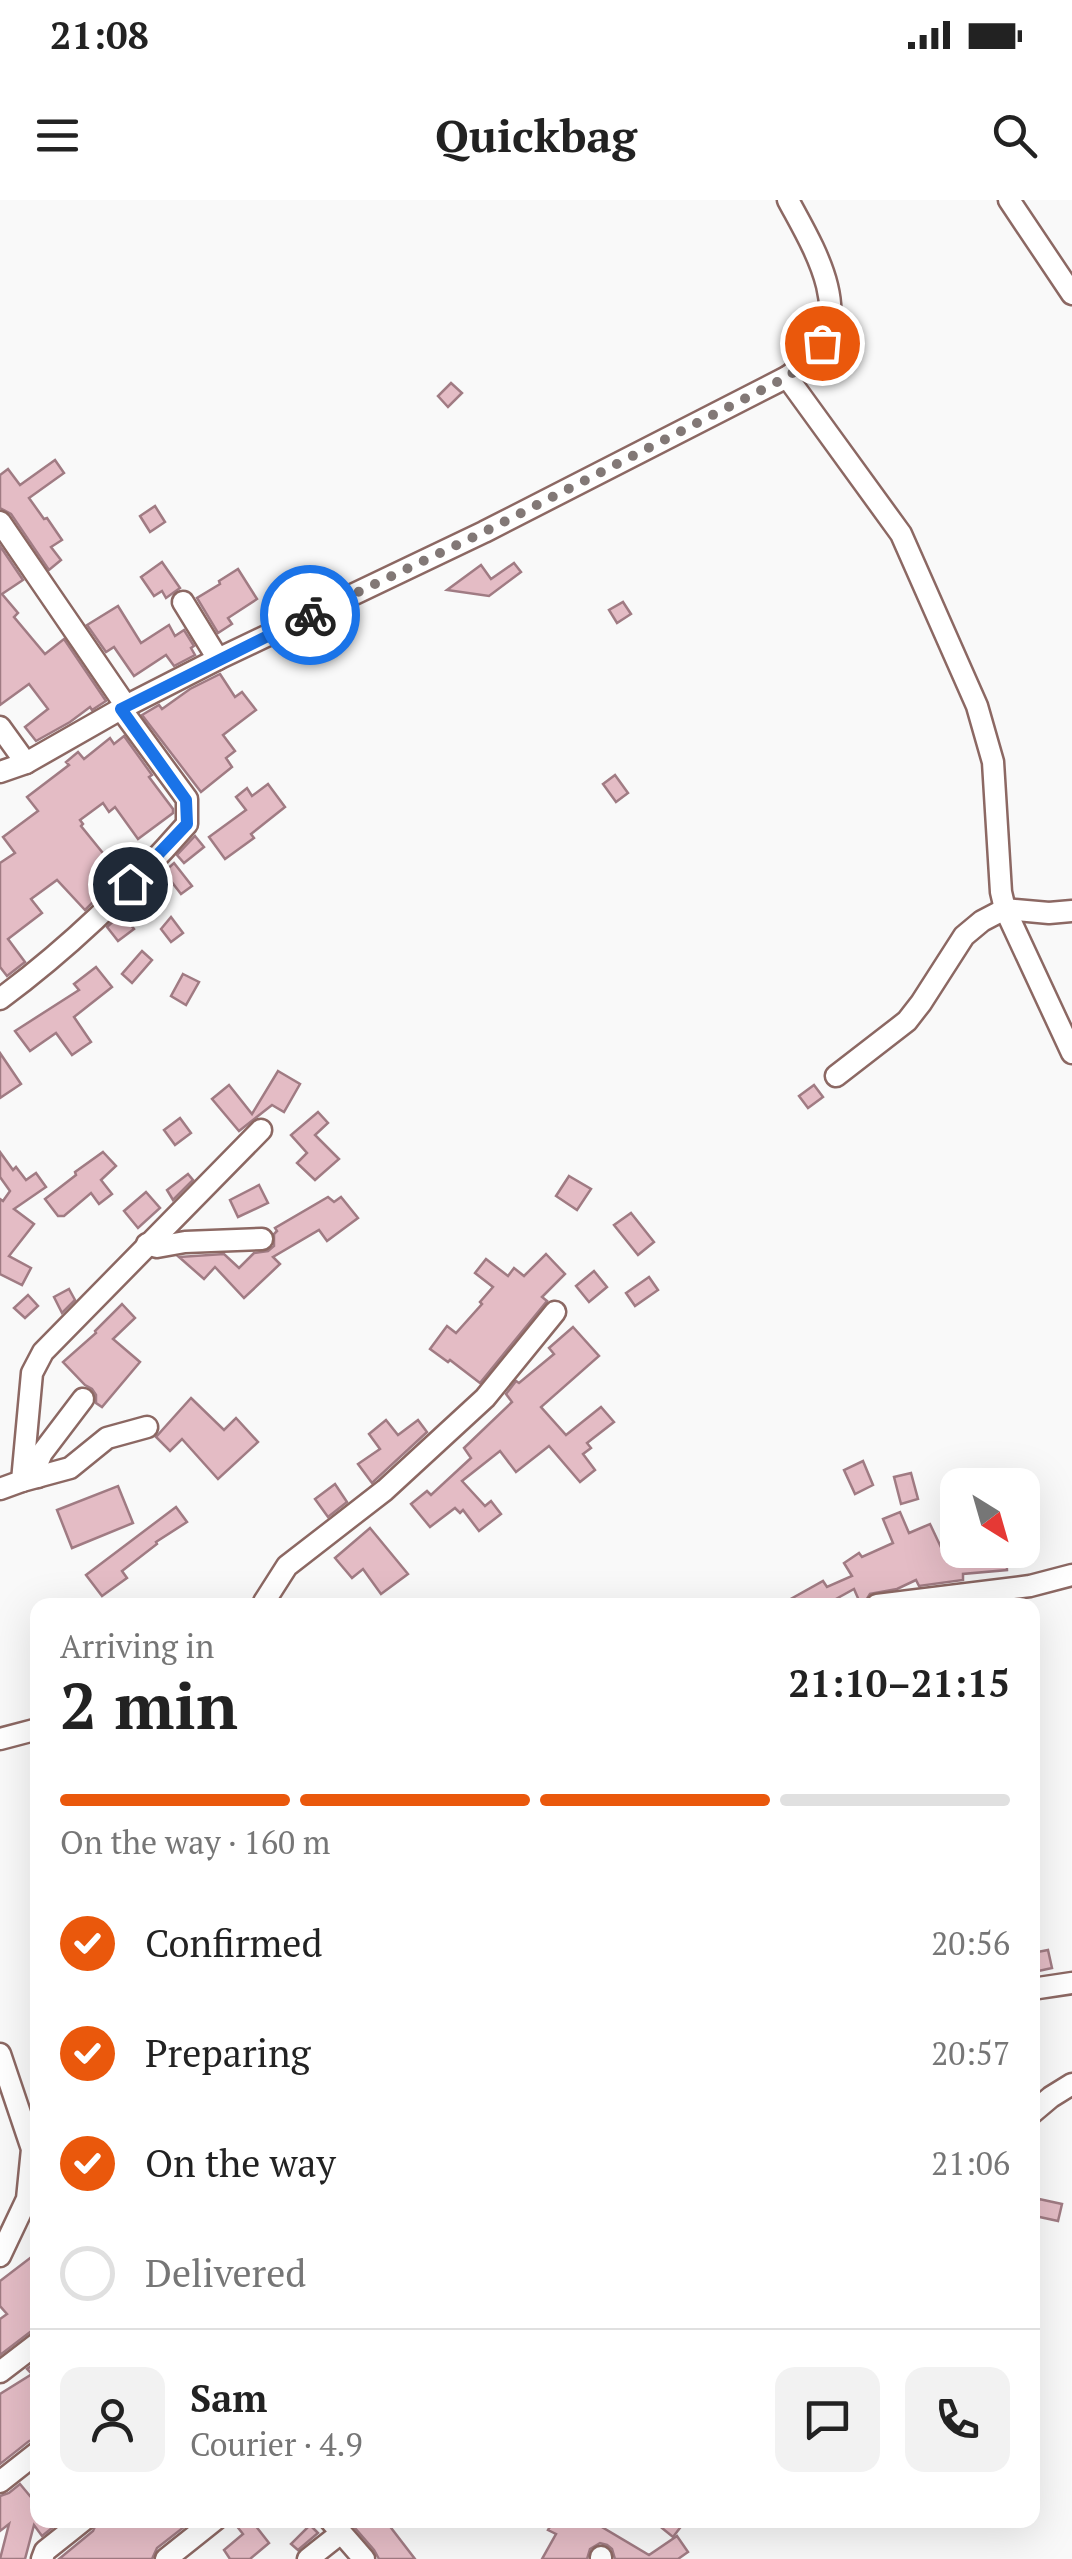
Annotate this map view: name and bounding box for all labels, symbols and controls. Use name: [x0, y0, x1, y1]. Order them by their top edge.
text: 21:08: [50, 10, 149, 60]
text: Quickbag: [435, 105, 637, 165]
icon: menu: [30, 108, 85, 163]
icon: search: [987, 108, 1042, 163]
pin: [780, 301, 865, 386]
icon: bag: [795, 316, 850, 371]
courier: [260, 565, 360, 665]
icon: bike: [283, 588, 338, 643]
pin: [88, 842, 173, 927]
icon: home: [103, 857, 158, 912]
north arrow: [940, 1468, 1040, 1568]
map controls: [940, 1468, 1040, 1568]
text: Arriving in: [60, 1625, 214, 1667]
text: 21:10–21:15: [788, 1658, 1010, 1708]
text: 2 min: [60, 1661, 238, 1748]
text: On the way · 160 m: [60, 1821, 330, 1863]
icon: check: [60, 1916, 115, 1971]
text: Confirmed: [145, 1918, 323, 1968]
text: 20:56: [931, 1922, 1010, 1964]
icon: check: [60, 2026, 115, 2081]
text: Preparing: [145, 2028, 311, 2078]
text: 20:57: [931, 2032, 1010, 2074]
icon: check: [60, 2136, 115, 2191]
text: On the way: [145, 2138, 336, 2188]
text: 21:06: [931, 2142, 1010, 2184]
text: Delivered: [145, 2248, 306, 2298]
button: person: [60, 2367, 165, 2472]
button: chat: [775, 2367, 880, 2472]
button: phone: [905, 2367, 1010, 2472]
text: Sam: [190, 2373, 267, 2423]
text: Courier · 4.9: [190, 2423, 362, 2465]

